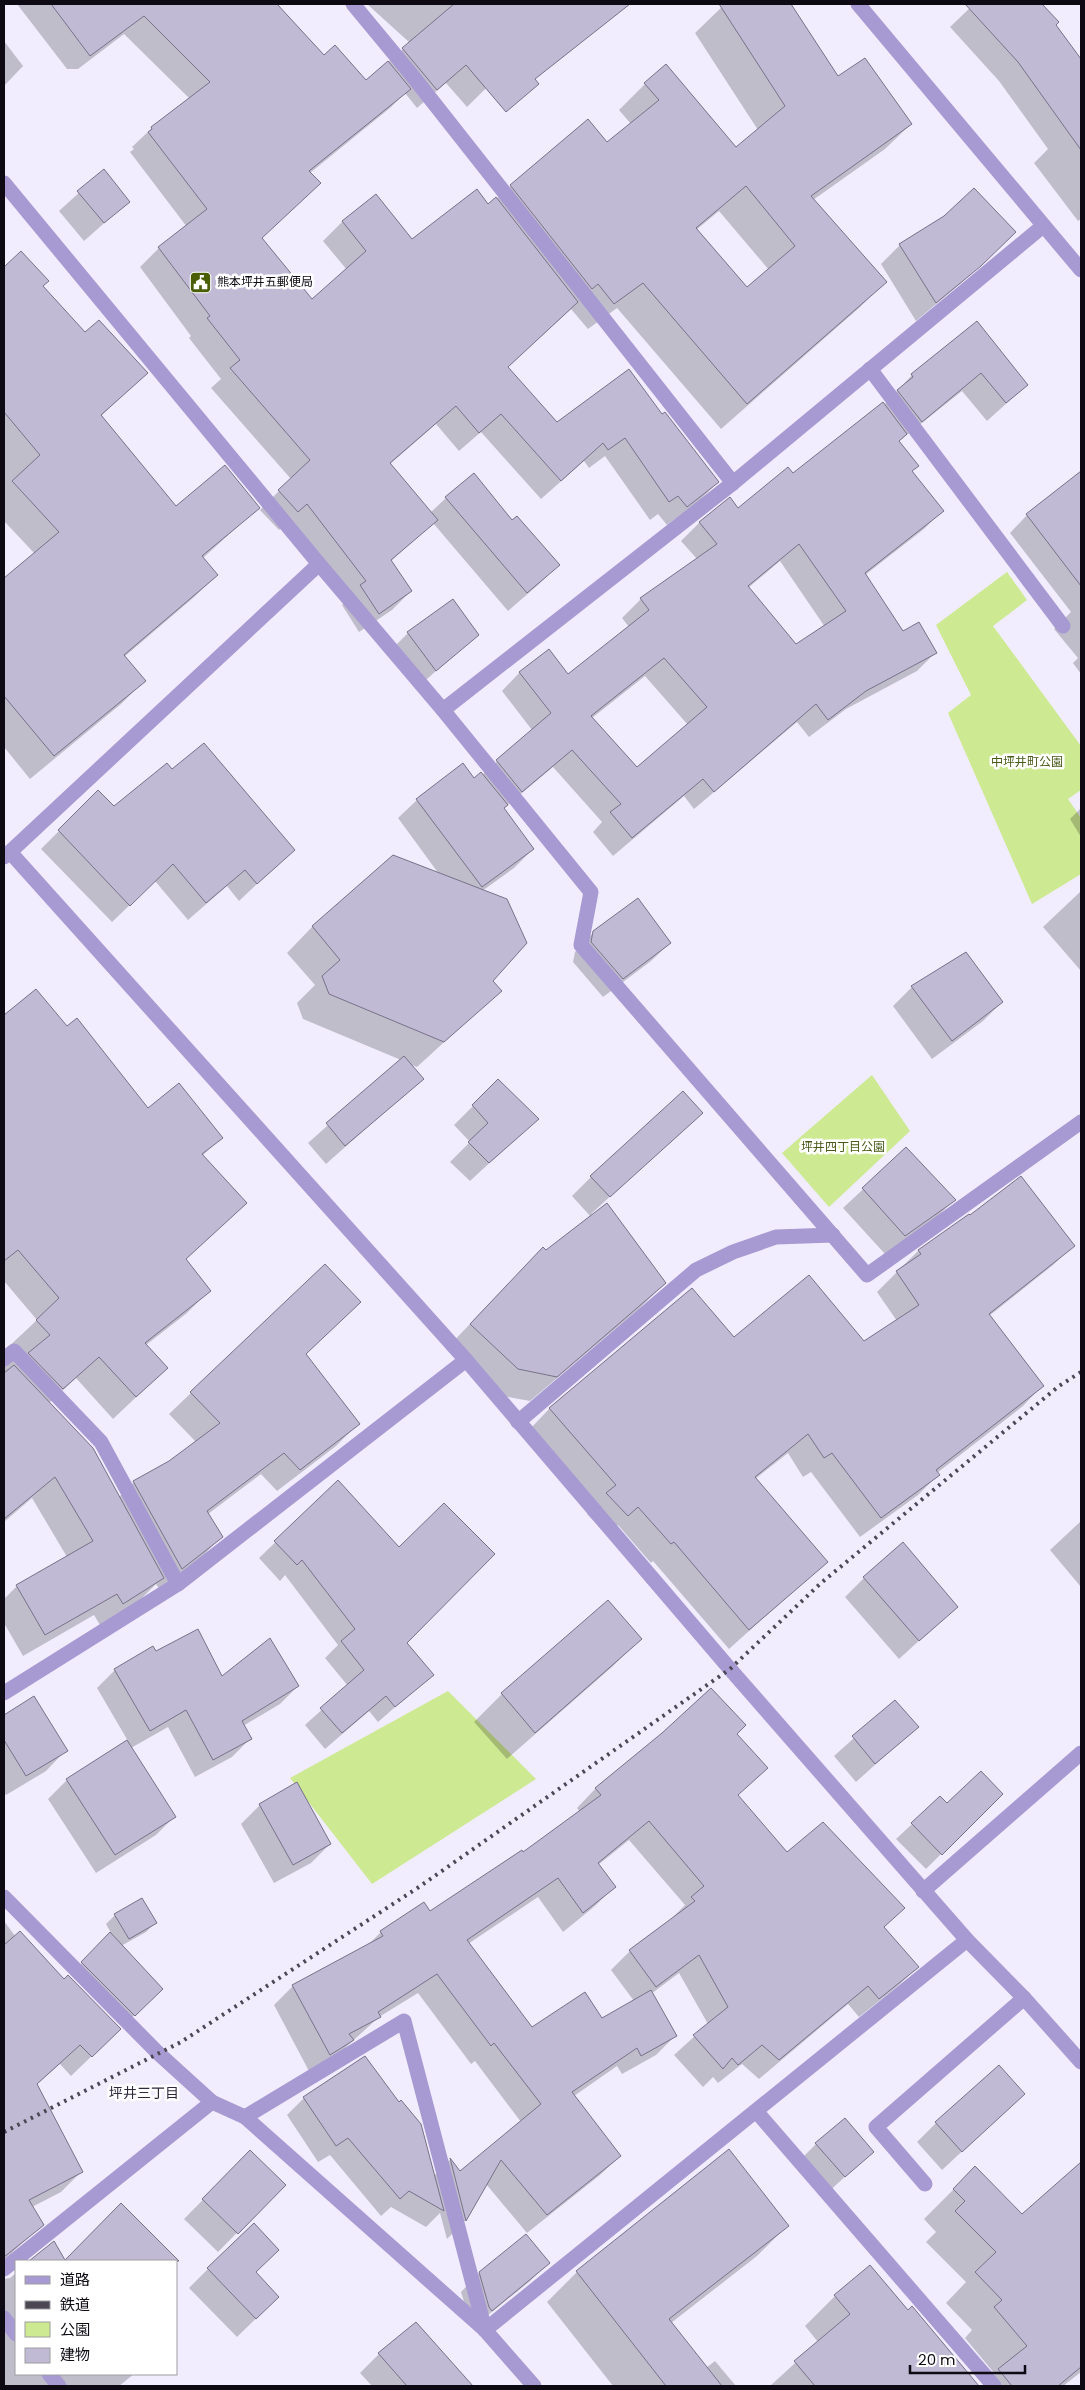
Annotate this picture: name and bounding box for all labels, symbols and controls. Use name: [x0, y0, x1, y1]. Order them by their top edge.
public building icon: 熊本坪井五郵便局: [189, 270, 213, 294]
place label: 熊本坪井五郵便局: [217, 273, 313, 290]
park label: 中坪井町公園: [991, 753, 1063, 770]
park label: 坪井四丁目公園: [801, 1138, 885, 1155]
district label: 坪井三丁目: [109, 2083, 179, 2103]
legend: [15, 2260, 178, 2375]
text: 道路: [60, 2269, 90, 2290]
text: 鉄道: [60, 2294, 90, 2315]
text: 公園: [60, 2319, 90, 2340]
scale bar: [910, 2342, 1025, 2374]
text: 建物: [60, 2344, 90, 2365]
text: 20 m: [918, 2349, 956, 2370]

